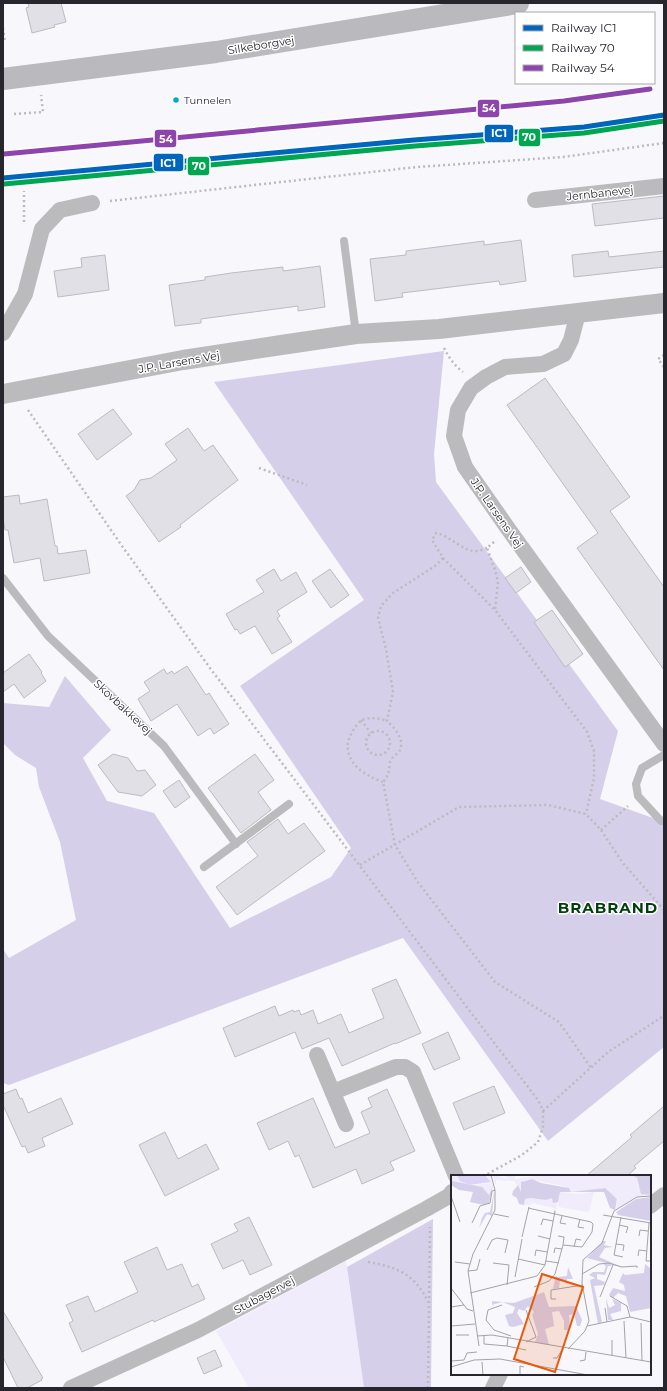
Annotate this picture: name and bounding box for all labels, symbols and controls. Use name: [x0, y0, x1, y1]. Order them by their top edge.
legend: [515, 12, 655, 84]
text: Railway IC1: [551, 20, 617, 35]
street label: Silkeborgvej: [227, 33, 295, 57]
text: Railway 70: [551, 40, 615, 55]
text: Railway 54: [551, 60, 615, 75]
place label: Tunnelen: [184, 94, 231, 107]
marker: Tunnelen: [171, 95, 181, 105]
line badge: 54: [477, 99, 500, 118]
text: 54: [482, 101, 496, 115]
line badge: IC1: [484, 124, 514, 143]
text: IC1: [491, 126, 507, 140]
line badge: 70: [518, 128, 541, 147]
line badge: 54: [154, 129, 177, 148]
text: 70: [522, 130, 537, 144]
text: 54: [159, 132, 173, 146]
line badge: IC1: [153, 153, 184, 172]
text: IC1: [160, 156, 176, 170]
line badge: 70: [187, 156, 210, 176]
text: 70: [192, 159, 207, 173]
street label: Jernbanevej: [565, 183, 634, 204]
street label: J.P. Larsens Vej: [136, 348, 221, 376]
street label: J.P. Larsens Vej: [467, 474, 526, 551]
street label: Skovbakkevej: [91, 676, 155, 738]
district label: BRABRAND: [558, 898, 658, 917]
inset map: [451, 1175, 651, 1375]
street label: Stubagervej: [231, 1273, 297, 1317]

